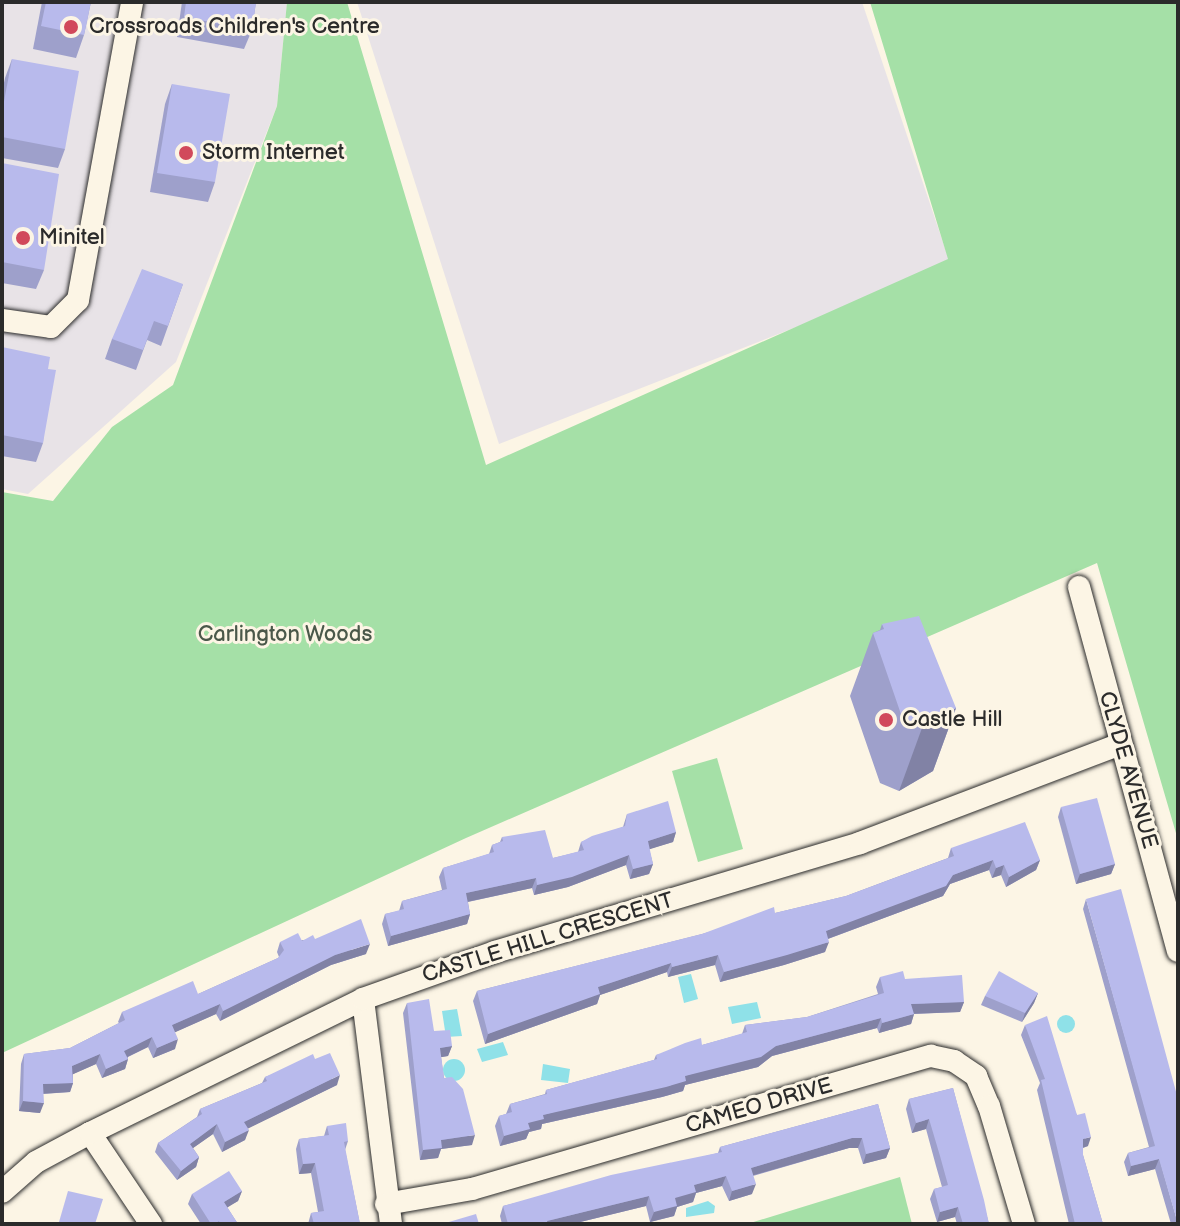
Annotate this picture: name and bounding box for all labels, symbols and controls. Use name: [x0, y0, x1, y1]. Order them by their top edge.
place label: Crossroads Children's Centre: [89, 14, 380, 40]
marker: Crossroads Children's Centre: [60, 16, 82, 38]
place label: Storm Internet: [202, 140, 344, 166]
marker: Storm Internet: [177, 144, 195, 162]
place label: Minitel: [39, 225, 105, 251]
marker: Minitel: [14, 229, 32, 247]
park label: Carlington Woods: [197, 622, 373, 648]
street label: CLYDE AVENUE: [1093, 688, 1163, 852]
place label: Castle Hill: [902, 707, 1003, 733]
marker: Castle Hill: [877, 711, 895, 729]
street label: CASTLE HILL CRESCENT: [419, 887, 677, 989]
street label: CAMEO DRIVE: [683, 1072, 835, 1140]

